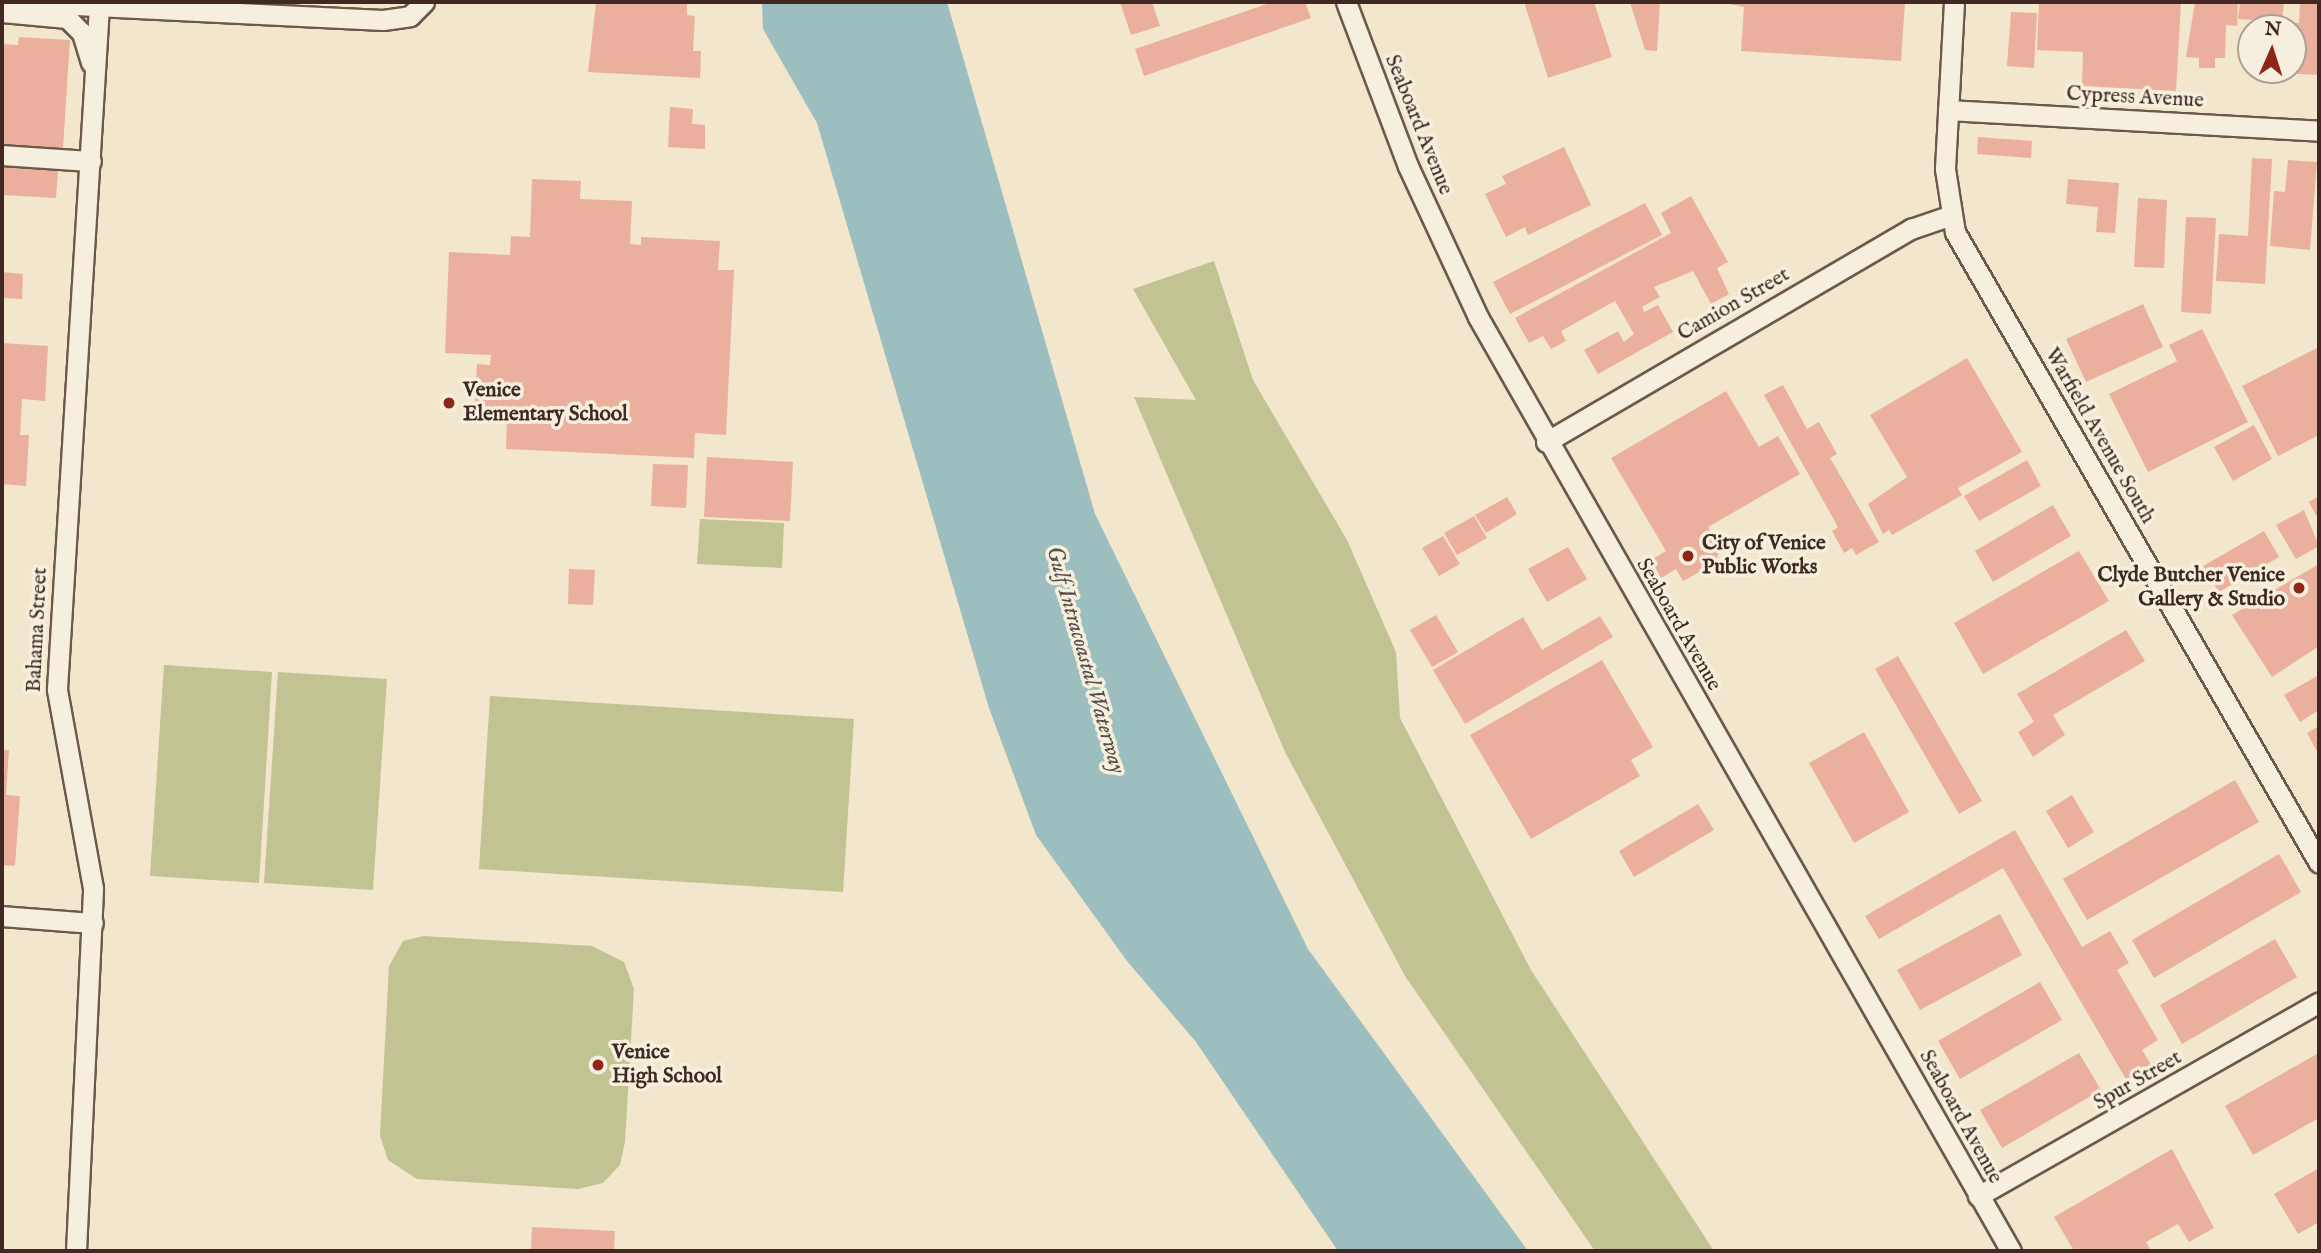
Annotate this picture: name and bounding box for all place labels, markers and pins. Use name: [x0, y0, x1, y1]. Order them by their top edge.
place label: Venice Elementary School: [463, 378, 628, 428]
marker: Venice Elementary School: [441, 395, 457, 411]
place label: City of Venice Public Works: [1702, 531, 1826, 581]
marker: City of Venice Public Works: [1680, 548, 1696, 564]
place label: Clyde Butcher Venice Gallery & Studio: [2097, 563, 2285, 613]
marker: Clyde Butcher Venice Gallery & Studio: [2291, 580, 2307, 596]
place label: Venice High School: [612, 1040, 722, 1090]
marker: Venice High School: [590, 1057, 606, 1073]

